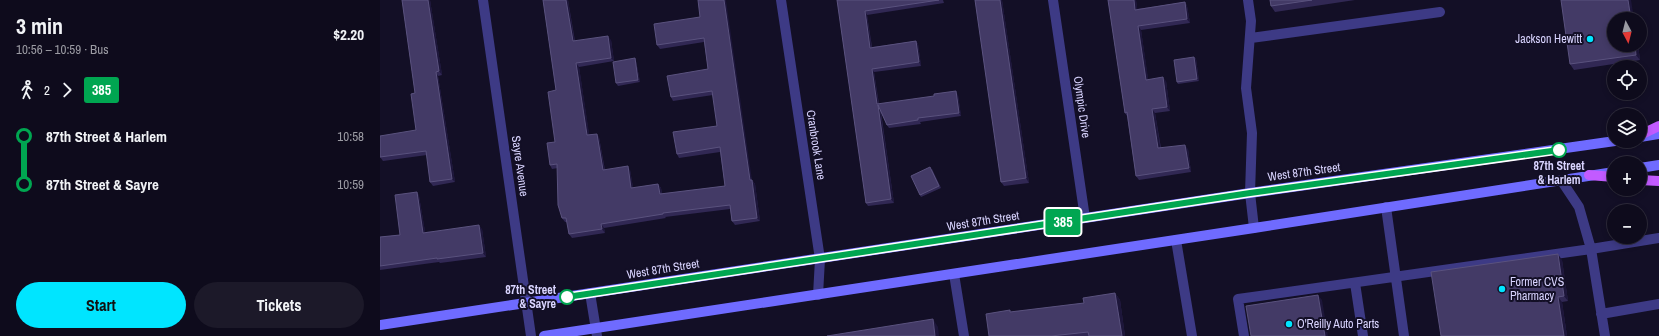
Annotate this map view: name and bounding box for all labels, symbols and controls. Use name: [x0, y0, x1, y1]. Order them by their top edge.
text: 3 min: [16, 11, 63, 41]
north arrow: [1607, 12, 1647, 52]
map controls: [1607, 12, 1647, 244]
text: $2.20: [333, 24, 364, 45]
place label: Jackson Hewitt: [1515, 31, 1582, 47]
marker: Jackson Hewitt: [1585, 34, 1595, 44]
text: 10:56 – 10:59 · Bus: [16, 41, 108, 58]
button: locate: [1607, 60, 1647, 100]
street label: Olympic Drive: [1070, 75, 1094, 139]
icon: walk: [16, 79, 38, 101]
icon: forward: [56, 79, 78, 101]
text: 385: [92, 81, 111, 99]
text: 2: [44, 82, 50, 99]
button: layers: [1607, 108, 1647, 148]
street label: Cranbrook Lane: [803, 109, 829, 181]
text: 87th Street & Harlem: [46, 126, 167, 147]
text: 10:58: [337, 128, 364, 145]
street label: Sayre Avenue: [508, 135, 532, 197]
marker: 87th Street & Harlem: [1551, 142, 1567, 158]
button: +: [1607, 156, 1647, 196]
place label: 87th Street & Harlem: [1534, 158, 1585, 188]
street label: West 87th Street: [1267, 159, 1342, 185]
text: 87th Street & Sayre: [46, 174, 159, 195]
text: 10:59: [337, 176, 364, 193]
button: −: [1607, 204, 1647, 244]
street label: West 87th Street: [946, 207, 1021, 235]
line badge: 385: [1040, 209, 1086, 235]
text: 385: [1053, 213, 1073, 231]
street label: West 87th Street: [626, 255, 701, 283]
place label: Former CVS Pharmacy: [1510, 274, 1565, 304]
button: Start: [16, 282, 186, 328]
button: Tickets: [194, 282, 364, 328]
place label: 87th Street & Sayre: [505, 282, 557, 312]
marker: Former CVS Pharmacy: [1497, 284, 1507, 294]
marker: 87th Street & Sayre: [559, 289, 575, 305]
place label: O'Reilly Auto Parts: [1297, 316, 1379, 332]
marker: O'Reilly Auto Parts: [1284, 319, 1294, 329]

